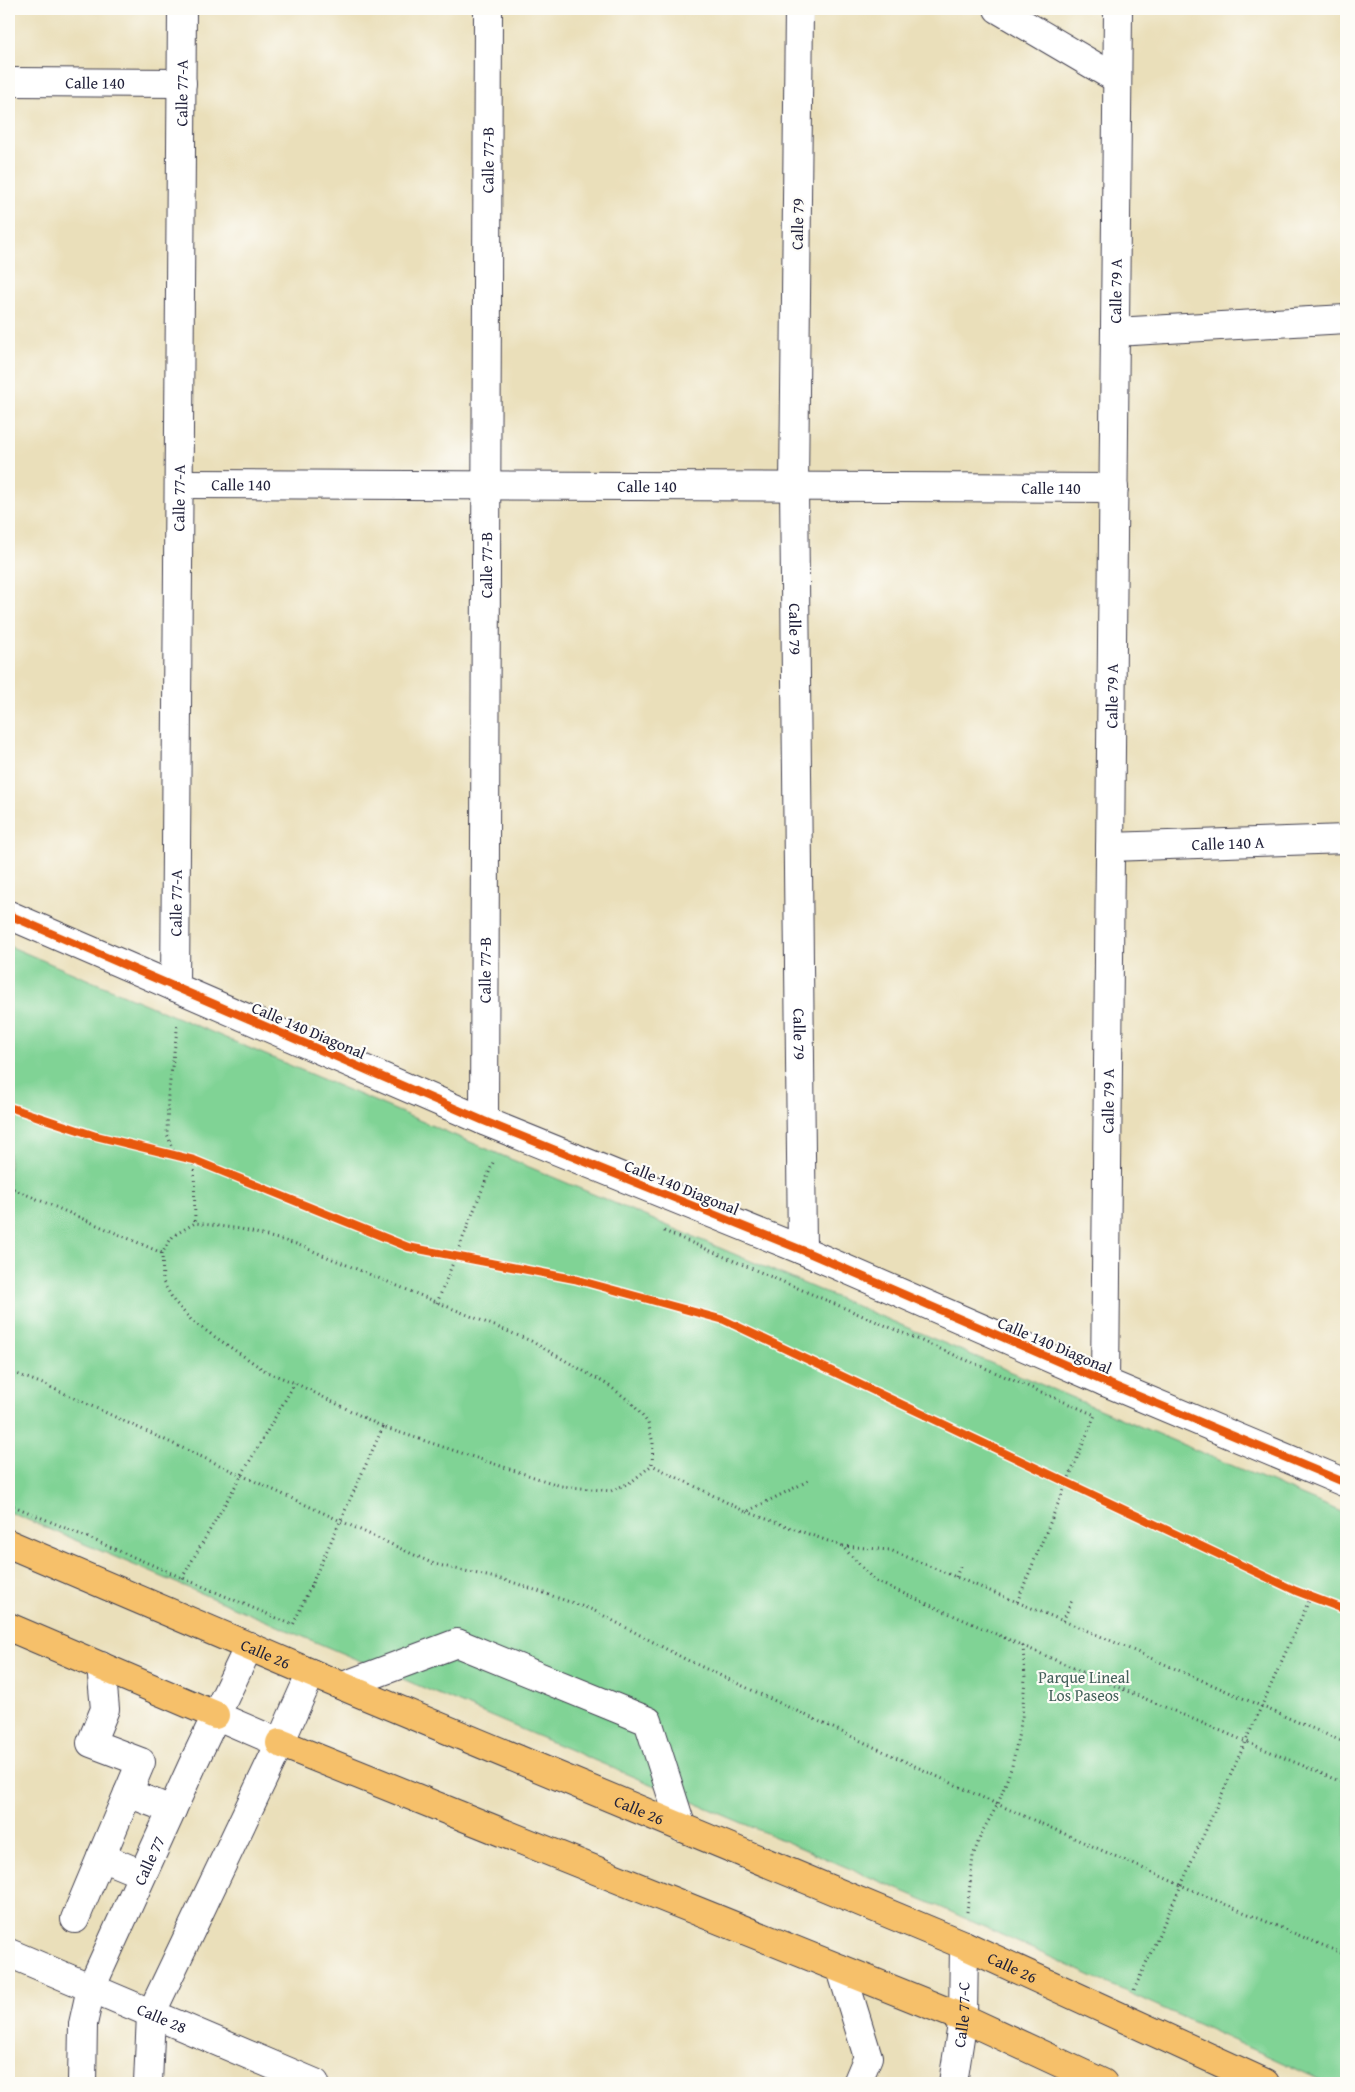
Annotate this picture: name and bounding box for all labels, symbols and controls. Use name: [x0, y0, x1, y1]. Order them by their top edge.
street label: Calle 77-A: [169, 59, 194, 127]
street label: Calle 140: [65, 70, 125, 95]
street label: Calle 77-B: [475, 127, 500, 193]
street label: Calle 79: [785, 198, 809, 250]
street label: Calle 79 A: [1103, 258, 1128, 324]
street label: Calle 77-A: [166, 464, 191, 532]
street label: Calle 140: [211, 472, 271, 496]
street label: Calle 140: [617, 474, 677, 498]
street label: Calle 140: [1021, 476, 1081, 500]
street label: Calle 77-B: [474, 532, 498, 598]
street label: Calle 79: [783, 603, 808, 655]
street label: Calle 79 A: [1099, 663, 1124, 729]
street label: Calle 140 A: [1191, 830, 1265, 856]
street label: Calle 77-A: [163, 869, 188, 937]
street label: Calle 77-B: [472, 937, 497, 1003]
street label: Calle 140 Diagonal: [248, 995, 370, 1065]
street label: Calle 79: [787, 1008, 812, 1060]
street label: Calle 79 A: [1095, 1068, 1120, 1134]
street label: Calle 140 Diagonal: [621, 1153, 743, 1221]
street label: Calle 140 Diagonal: [994, 1310, 1116, 1380]
street label: Calle 26: [237, 1632, 294, 1675]
park label: Parque Lineal Los Paseos: [1038, 1665, 1130, 1707]
street label: Calle 26: [611, 1789, 668, 1831]
street label: Calle 77: [127, 1832, 171, 1889]
street label: Calle 26: [984, 1945, 1041, 1989]
street label: Calle 77-C: [947, 1981, 975, 2049]
street label: Calle 28: [133, 1997, 191, 2039]

